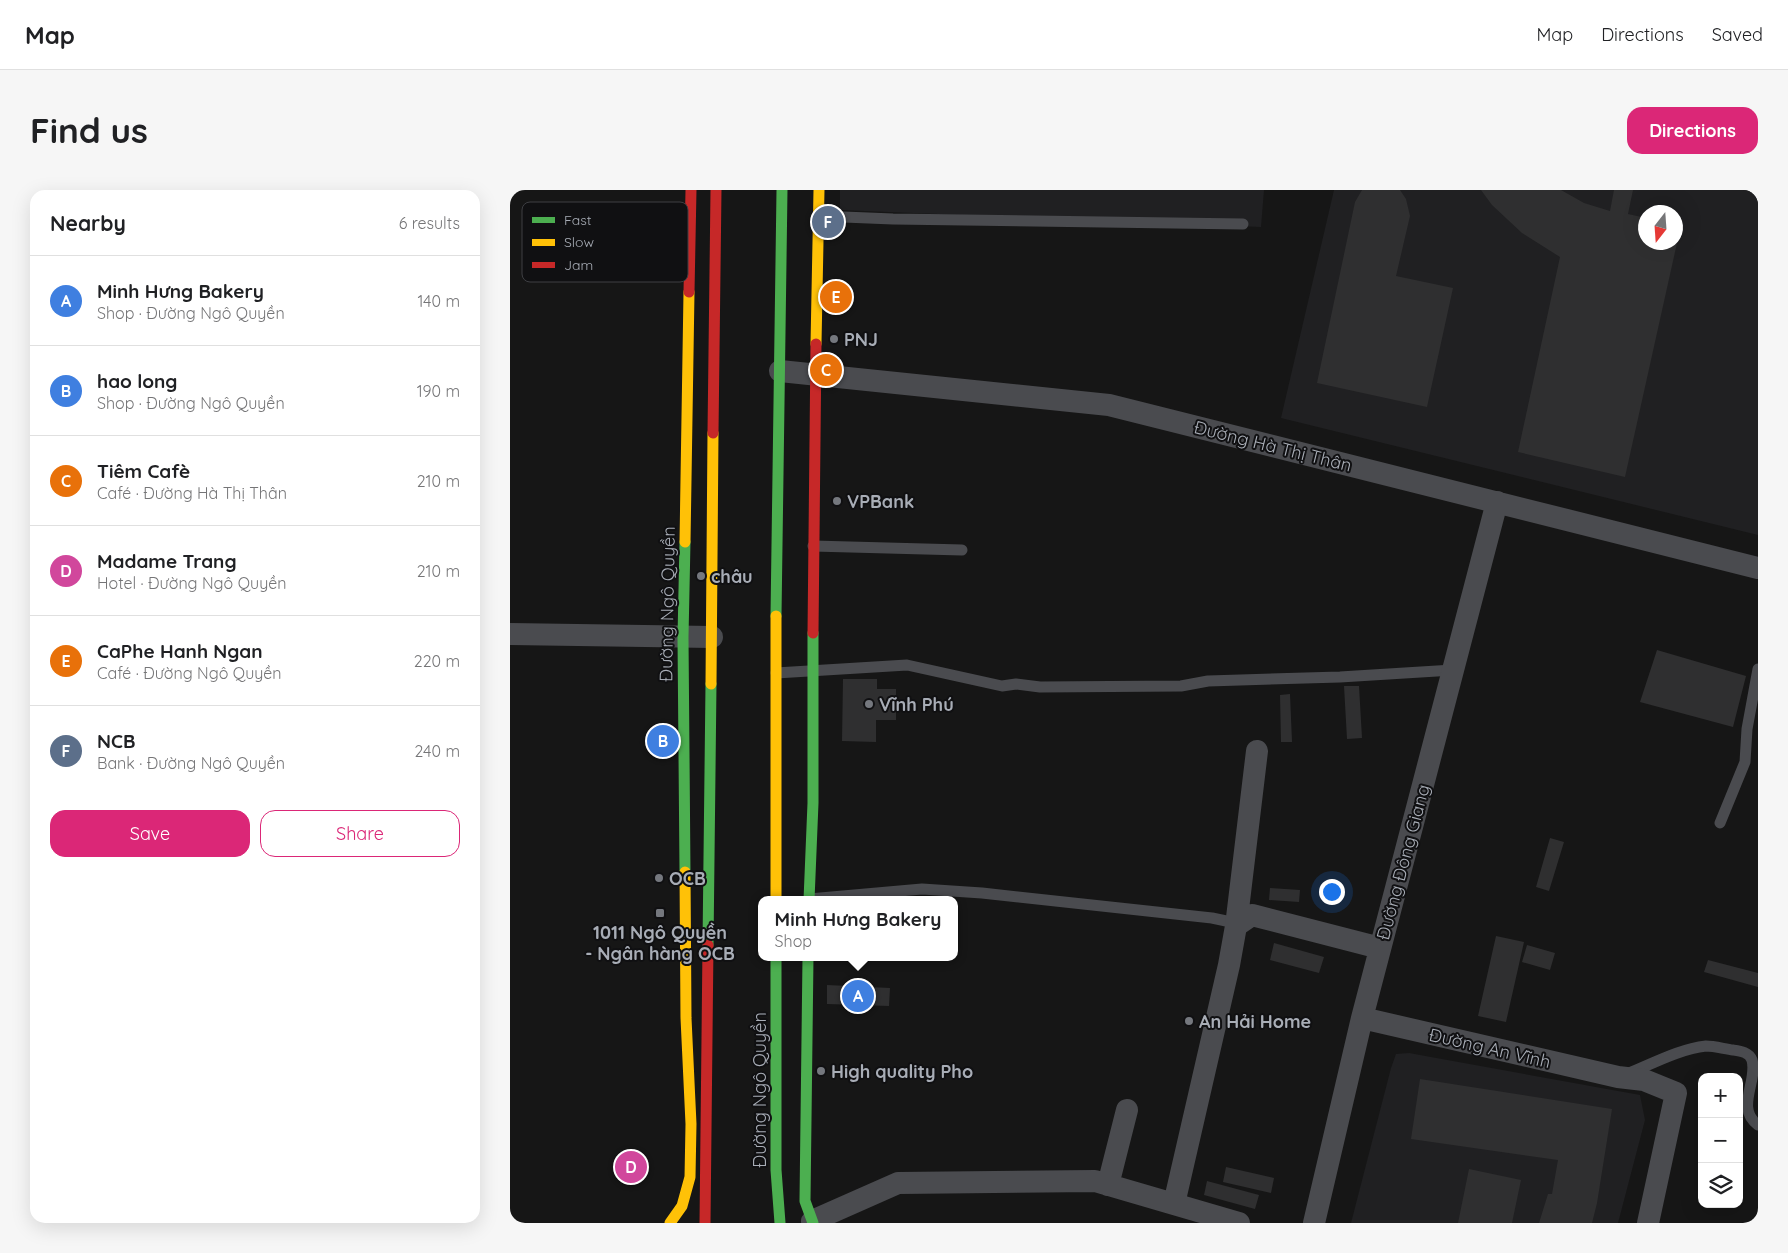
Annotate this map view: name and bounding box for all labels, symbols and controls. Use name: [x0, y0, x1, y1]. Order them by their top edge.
text: Map: [25, 20, 75, 50]
text: Map: [1536, 23, 1573, 46]
text: Directions: [1601, 23, 1684, 46]
text: Saved: [1712, 23, 1763, 46]
button: Directions: [1627, 107, 1758, 154]
text: Find us: [30, 108, 148, 152]
legend: [522, 202, 688, 282]
pin: F: [812, 203, 844, 241]
north arrow: [1638, 205, 1683, 250]
text: Nearby: [50, 210, 126, 236]
text: Fast: [564, 211, 592, 229]
text: 6 results: [399, 213, 460, 233]
text: Slow: [564, 233, 594, 251]
text: Jam: [564, 256, 593, 274]
pin: E: [820, 278, 852, 316]
text: Minh Hưng Bakery: [97, 279, 264, 303]
text: A: [61, 291, 71, 311]
text: 140 m: [417, 291, 460, 311]
text: Shop · Đường Ngô Quyền: [97, 303, 285, 323]
place label: PNJ: [844, 328, 878, 351]
marker: PNJ: [828, 333, 840, 345]
pin: C: [810, 351, 842, 389]
text: hao long: [97, 369, 177, 393]
text: B: [61, 381, 71, 401]
text: 190 m: [417, 381, 460, 401]
text: Shop · Đường Ngô Quyền: [97, 393, 285, 413]
street label: Đường Hà Thị Thân: [1192, 415, 1354, 477]
text: Tiêm Cafè: [97, 459, 190, 483]
text: C: [61, 471, 71, 491]
text: 210 m: [417, 471, 460, 491]
text: Café · Đường Hà Thị Thân: [97, 483, 287, 503]
place label: VPBank: [847, 490, 914, 513]
marker: VPBank: [831, 495, 843, 507]
street label: Đường Ngô Quyền: [654, 526, 680, 682]
text: Madame Trang: [97, 549, 237, 573]
text: D: [60, 561, 72, 581]
text: 210 m: [417, 561, 460, 581]
place label: châu: [711, 565, 753, 588]
marker: châu: [695, 570, 707, 582]
text: Hotel · Đường Ngô Quyền: [97, 573, 286, 593]
text: CaPhe Hanh Ngan: [97, 639, 263, 663]
text: E: [61, 651, 71, 671]
text: 220 m: [414, 651, 460, 671]
text: Café · Đường Ngô Quyền: [97, 663, 282, 683]
place label: Vĩnh Phú: [879, 693, 954, 716]
marker: Vĩnh Phú: [863, 698, 875, 710]
pin: B: [647, 722, 679, 760]
text: NCB: [97, 729, 135, 753]
text: F: [62, 741, 71, 761]
text: 240 m: [414, 741, 460, 761]
text: Bank · Đường Ngô Quyền: [97, 753, 285, 773]
street label: Đường Đông Giang: [1371, 782, 1435, 942]
button: Save: [50, 810, 250, 857]
button: Share: [260, 810, 460, 857]
place label: OCB: [669, 867, 706, 890]
marker: OCB: [653, 872, 665, 884]
your location: [1319, 879, 1345, 905]
popup: [758, 896, 958, 961]
marker: 1011 Ngô Quyền - Ngân hàng OCB: [654, 907, 666, 919]
text: Minh Hưng Bakery: [775, 907, 941, 931]
place label: 1011 Ngô Quyền - Ngân hàng OCB: [585, 921, 735, 965]
text: Shop: [775, 931, 812, 951]
pin: A: [842, 977, 874, 1015]
place label: An Hải Home: [1199, 1010, 1311, 1033]
street label: Đường Ngô Quyền: [748, 1012, 771, 1168]
marker: An Hải Home: [1183, 1015, 1195, 1027]
street label: Đường An Vĩnh: [1427, 1023, 1553, 1073]
place label: High quality Pho: [831, 1060, 973, 1083]
marker: High quality Pho: [815, 1065, 827, 1077]
map controls: [1698, 1073, 1743, 1208]
button: +: [1698, 1073, 1743, 1118]
button: −: [1698, 1118, 1743, 1163]
pin: D: [615, 1148, 647, 1186]
button: layers: [1698, 1163, 1743, 1208]

